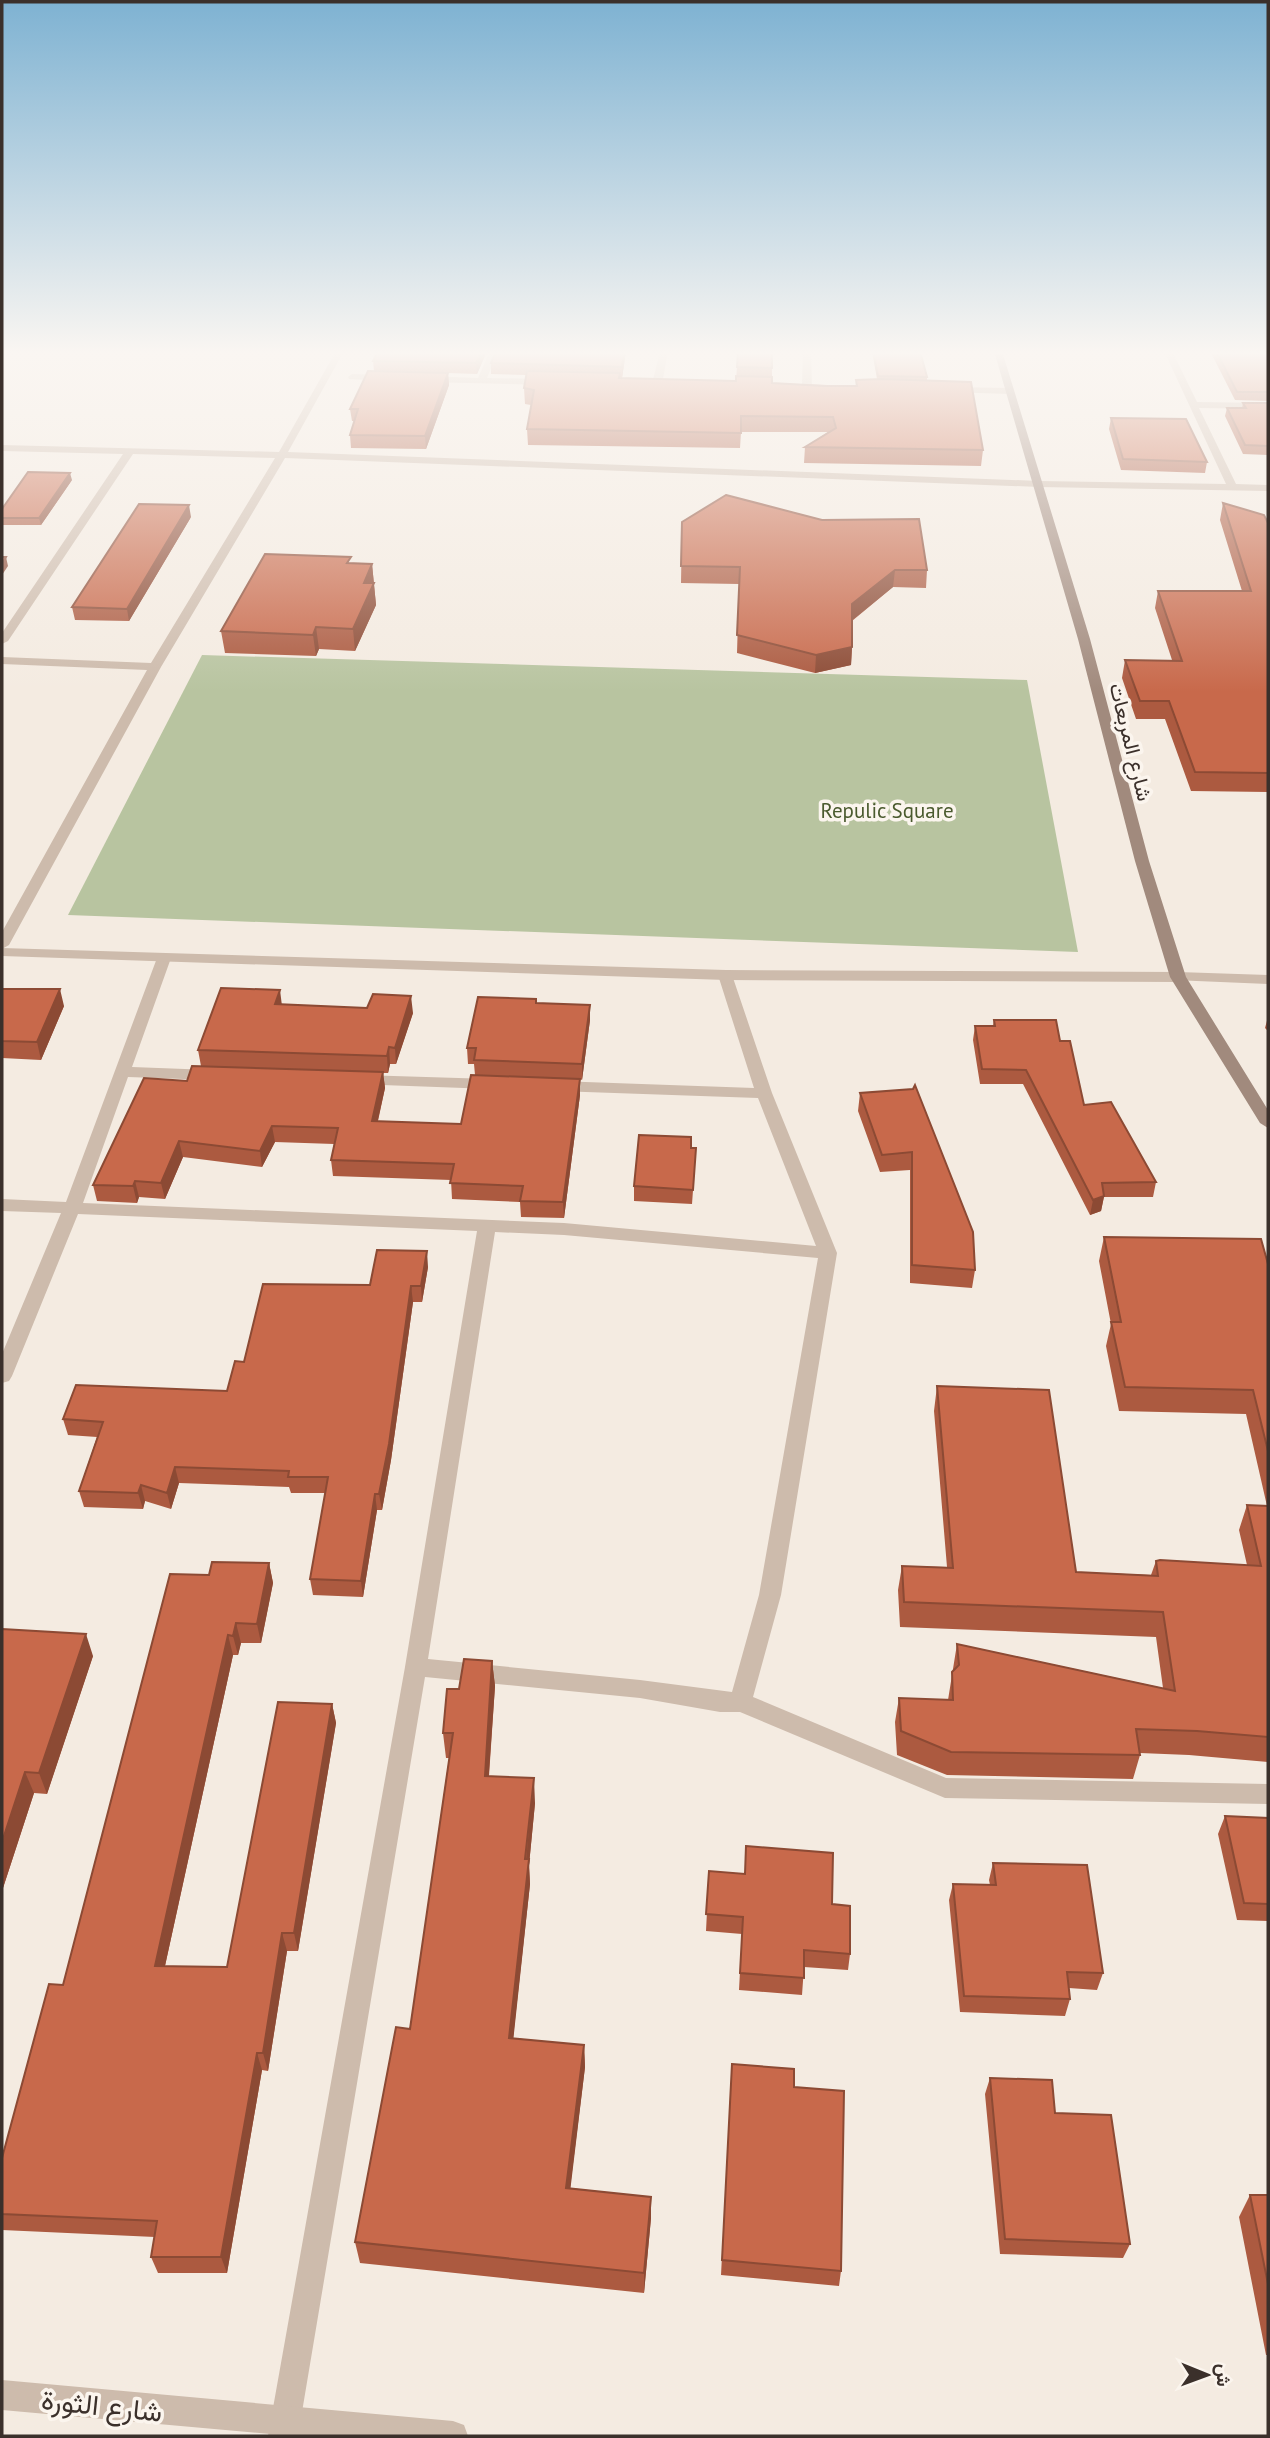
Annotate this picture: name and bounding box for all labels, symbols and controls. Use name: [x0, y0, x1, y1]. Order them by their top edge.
street label: شارع المربعات: [1102, 680, 1159, 804]
park label: Repulic Square: [820, 797, 954, 824]
north arrow: [1172, 2340, 1242, 2410]
text: ش: [1212, 2364, 1236, 2387]
street label: شارع الثورة: [40, 2380, 164, 2431]

